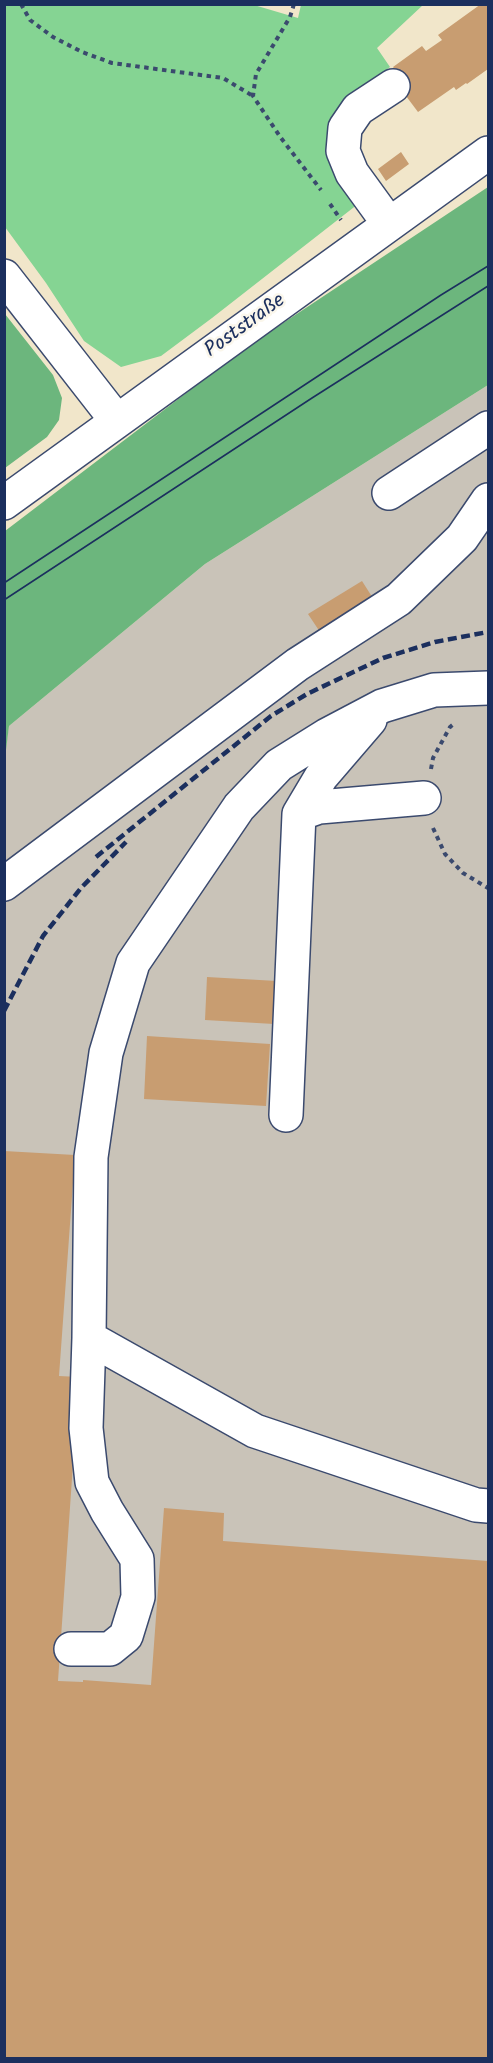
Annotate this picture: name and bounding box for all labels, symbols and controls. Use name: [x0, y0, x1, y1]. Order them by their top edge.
street label: Poststraße: [201, 289, 291, 365]

